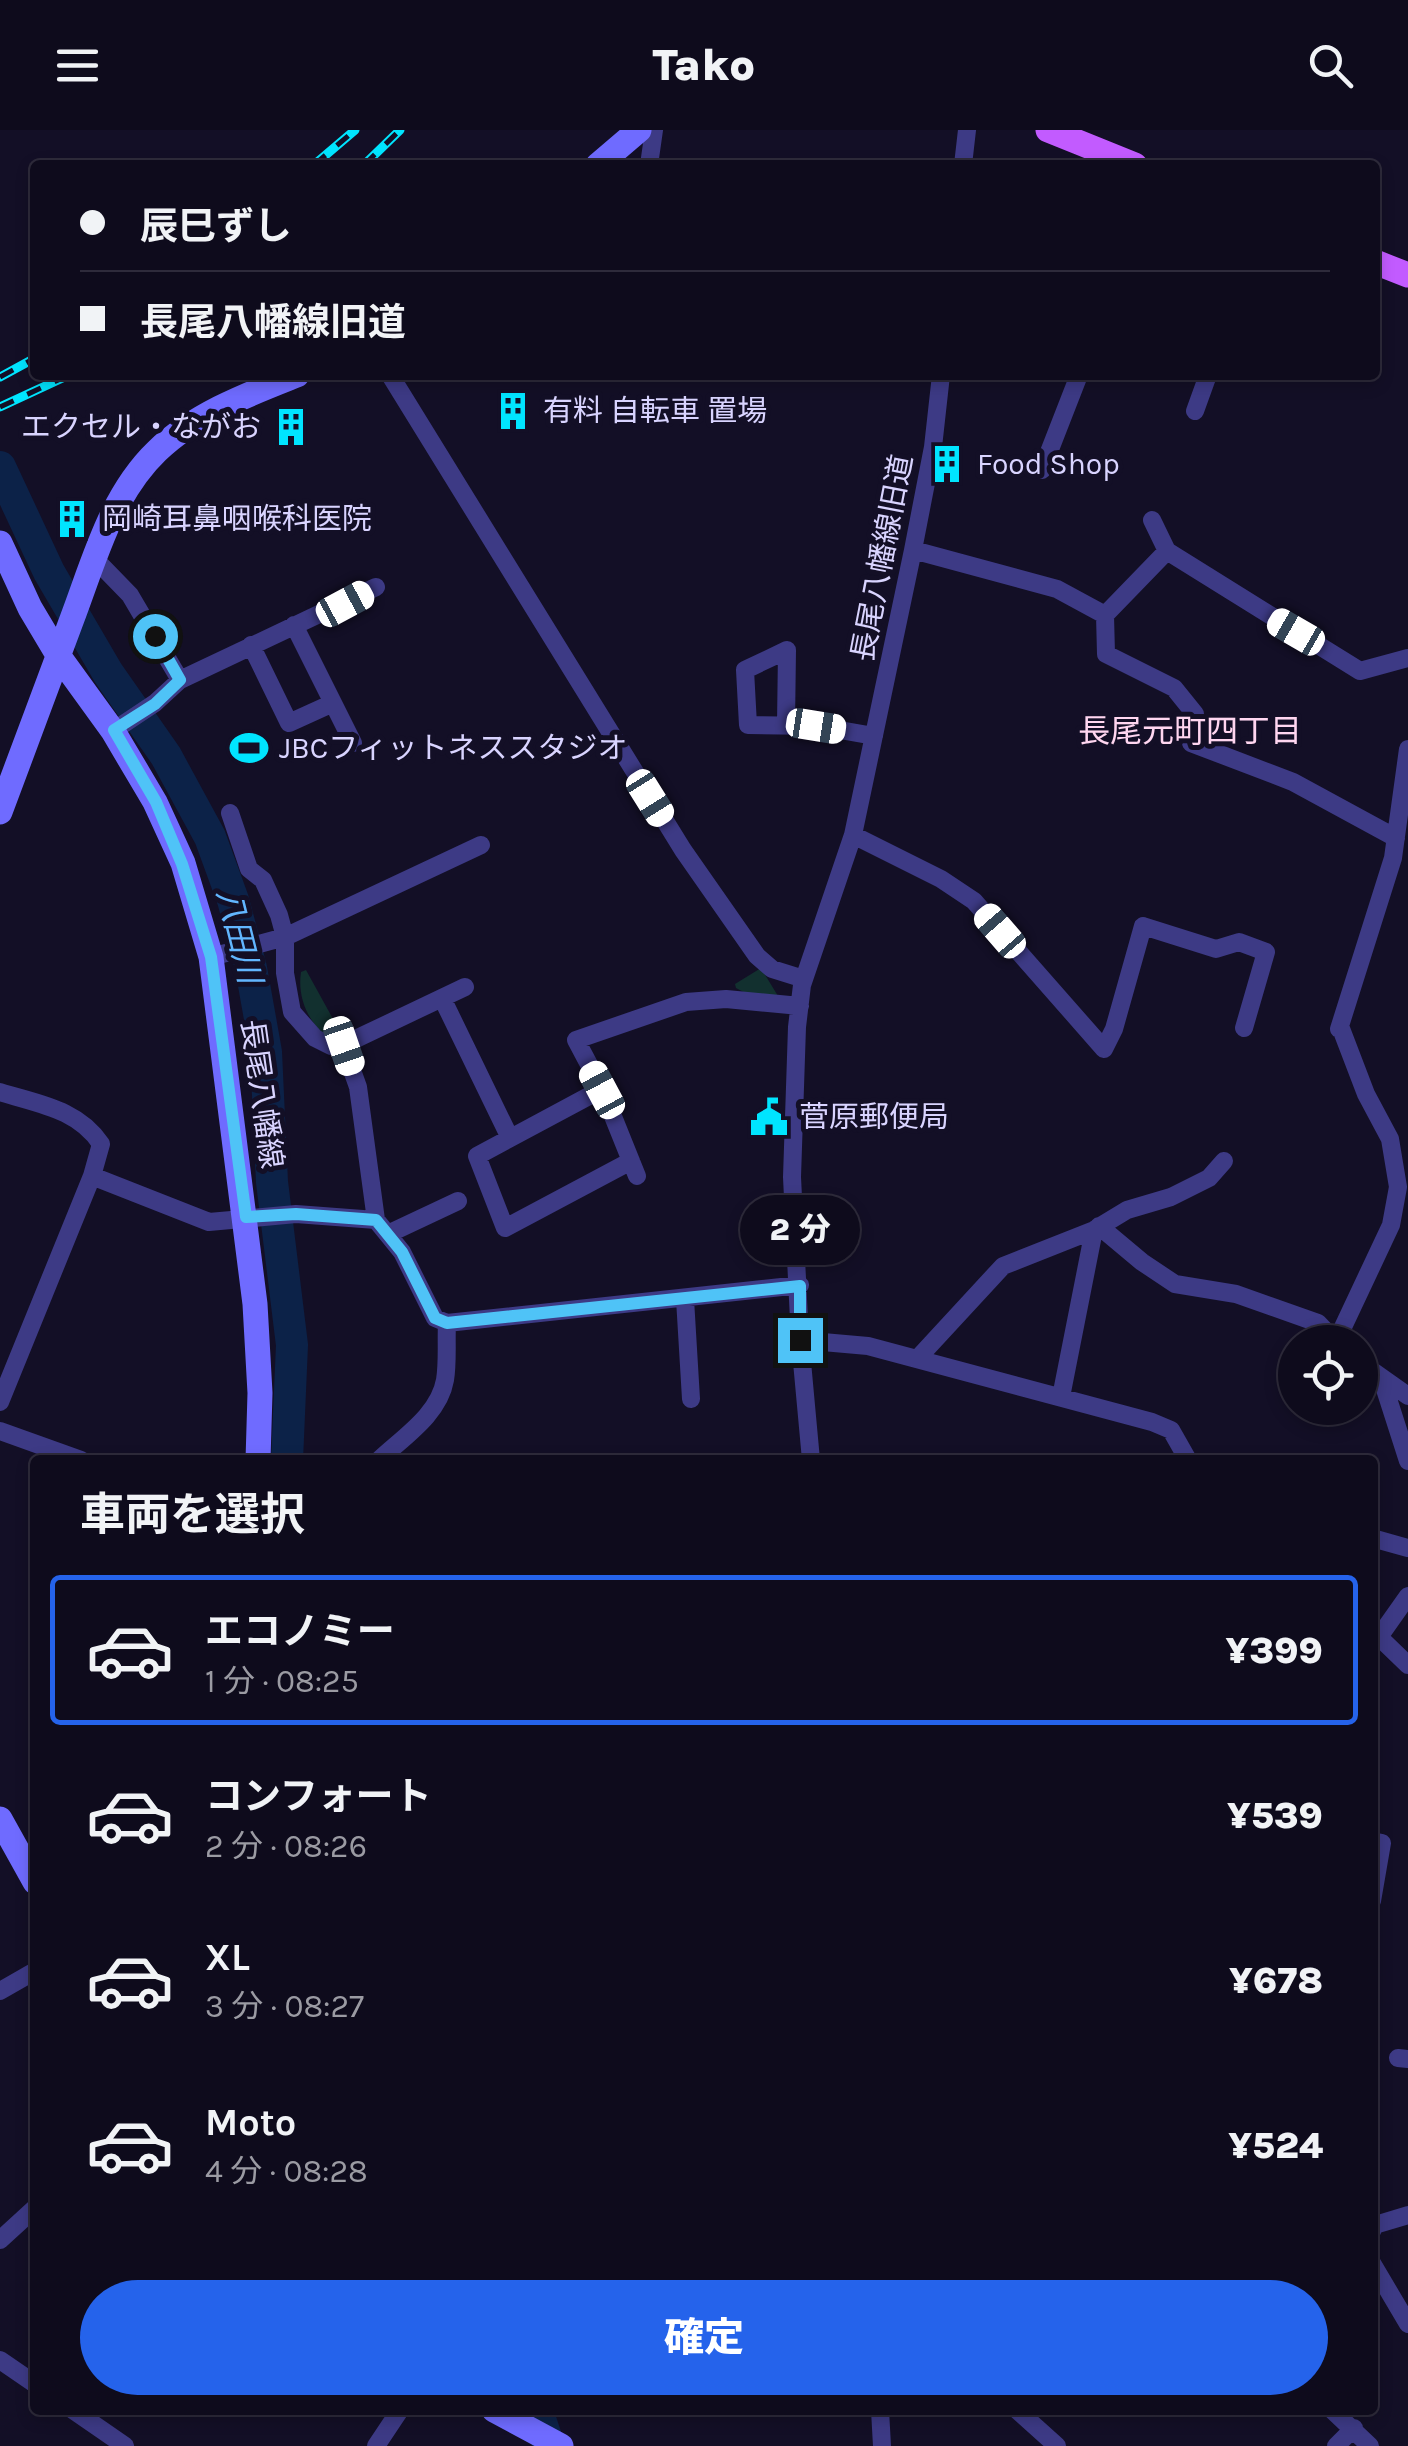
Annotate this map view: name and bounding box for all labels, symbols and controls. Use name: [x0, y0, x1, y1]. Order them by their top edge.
icon: menu: [50, 38, 105, 93]
icon: search: [1303, 38, 1358, 93]
text: Tako: [652, 39, 756, 91]
text: 辰巳ずし: [140, 204, 292, 249]
text: 長尾八幡線旧道: [140, 300, 406, 345]
building icon: 有料 自転車 置場: [492, 390, 534, 432]
place label: 有料 自転車 置場: [543, 393, 767, 429]
building icon: エクセル・ながお: [270, 406, 312, 448]
place label: エクセル・ながお: [21, 409, 261, 445]
building icon: Food Shop: [926, 443, 968, 485]
place label: Food Shop: [977, 446, 1120, 482]
street label: 長尾八幡線旧道: [844, 451, 920, 665]
building icon: 岡崎耳鼻咽喉科医院: [51, 498, 93, 540]
place label: 岡崎耳鼻咽喉科医院: [102, 501, 372, 537]
car: [311, 577, 379, 631]
car: [1263, 604, 1329, 660]
route start: [133, 614, 178, 659]
car: [784, 706, 848, 746]
district label: 長尾元町四丁目: [1078, 713, 1302, 750]
sports icon: JBCフィットネススタジオ: [228, 727, 270, 769]
place label: JBCフィットネススタジオ: [279, 730, 628, 766]
car: [621, 765, 679, 831]
water label: 八田川: [209, 885, 269, 990]
car: [969, 899, 1031, 963]
car: [320, 1013, 368, 1079]
street label: 長尾八幡線: [234, 1017, 290, 1171]
car: [575, 1056, 629, 1124]
public building icon: 菅原郵便局: [748, 1096, 790, 1138]
place label: 菅原郵便局: [799, 1099, 949, 1135]
callout: 2 分: [740, 1195, 860, 1265]
text: 2 分: [770, 1211, 830, 1248]
route end: [778, 1318, 823, 1363]
map controls: [1278, 1325, 1378, 1425]
button: locate: [1278, 1325, 1378, 1425]
text: 車両を選択: [80, 1489, 305, 1541]
icon: car: [85, 1605, 175, 1695]
text: エコノミー: [205, 1609, 395, 1654]
text: ¥399: [1226, 1628, 1323, 1673]
text: 1 分 · 08:25: [205, 1663, 359, 1700]
icon: car: [85, 1770, 175, 1860]
text: コンフォート: [205, 1774, 432, 1819]
text: ¥539: [1227, 1793, 1323, 1838]
text: 2 分 · 08:26: [205, 1828, 367, 1865]
icon: car: [85, 1935, 175, 2025]
text: XL: [205, 1935, 250, 1980]
text: ¥678: [1229, 1958, 1323, 2003]
text: 3 分 · 08:27: [205, 1988, 364, 2025]
icon: car: [85, 2100, 175, 2190]
text: Moto: [205, 2100, 296, 2145]
text: ¥524: [1228, 2123, 1323, 2168]
text: 4 分 · 08:28: [205, 2153, 368, 2190]
button: 確定: [80, 2280, 1328, 2395]

